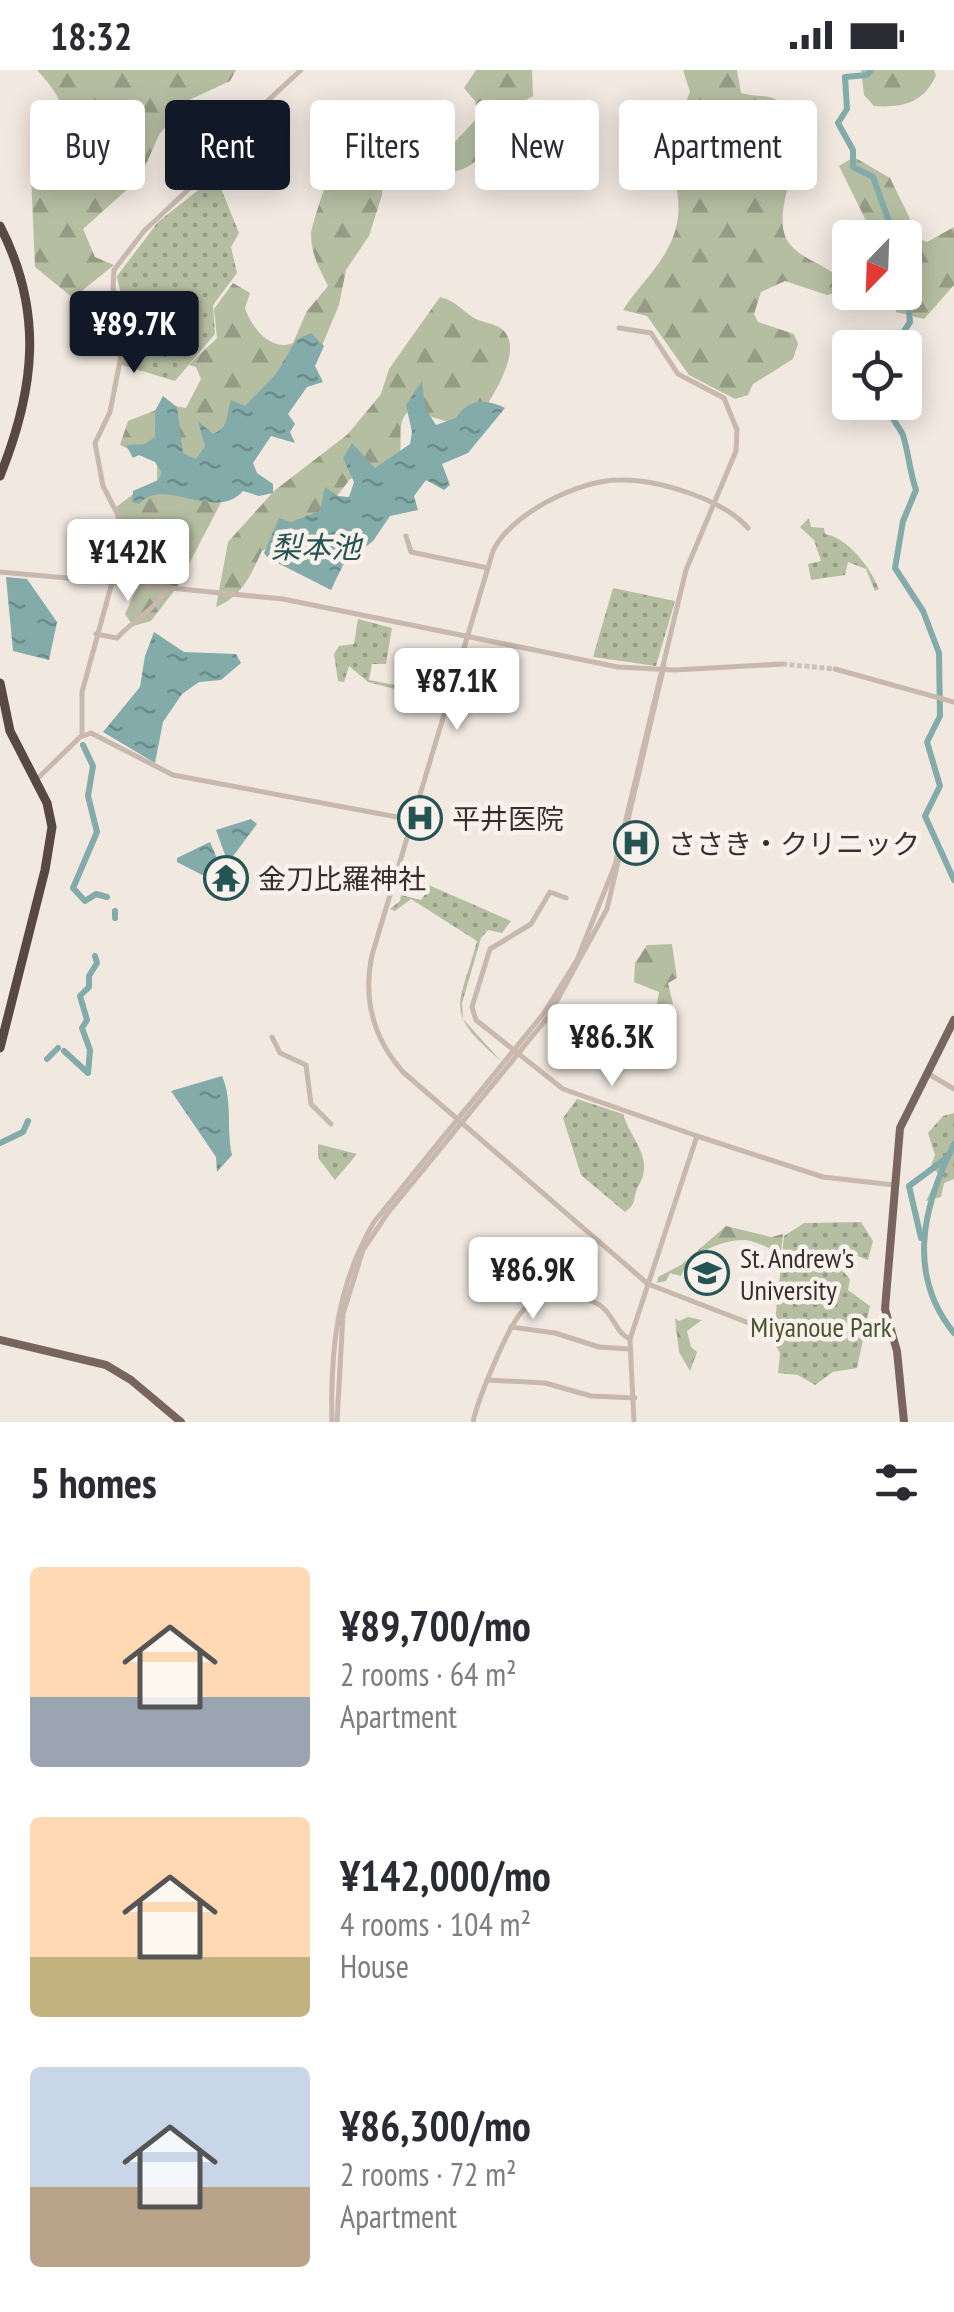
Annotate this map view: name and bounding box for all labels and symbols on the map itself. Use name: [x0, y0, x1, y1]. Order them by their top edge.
north arrow: [832, 220, 922, 310]
pin: ¥89.7K: [53, 291, 215, 376]
pin: ¥142K: [58, 519, 198, 604]
water label: 梨本池: [271, 527, 364, 566]
pin: ¥87.1K: [376, 648, 538, 733]
hospital icon: 平井医院: [397, 795, 443, 841]
place label: 平井医院: [452, 800, 564, 837]
hospital icon: ささき・クリニック: [613, 820, 659, 866]
place label: ささき・クリニック: [668, 825, 920, 862]
temple icon: 金刀比羅神社: [203, 855, 249, 901]
place label: 金刀比羅神社: [258, 860, 426, 897]
pin: ¥86.3K: [531, 1004, 693, 1089]
pin: ¥86.9K: [452, 1237, 614, 1322]
place label: St. Andrew's University: [740, 1239, 854, 1308]
school or university icon: St. Andrew's University: [684, 1250, 730, 1296]
park label: Miyanoue Park: [750, 1308, 892, 1345]

